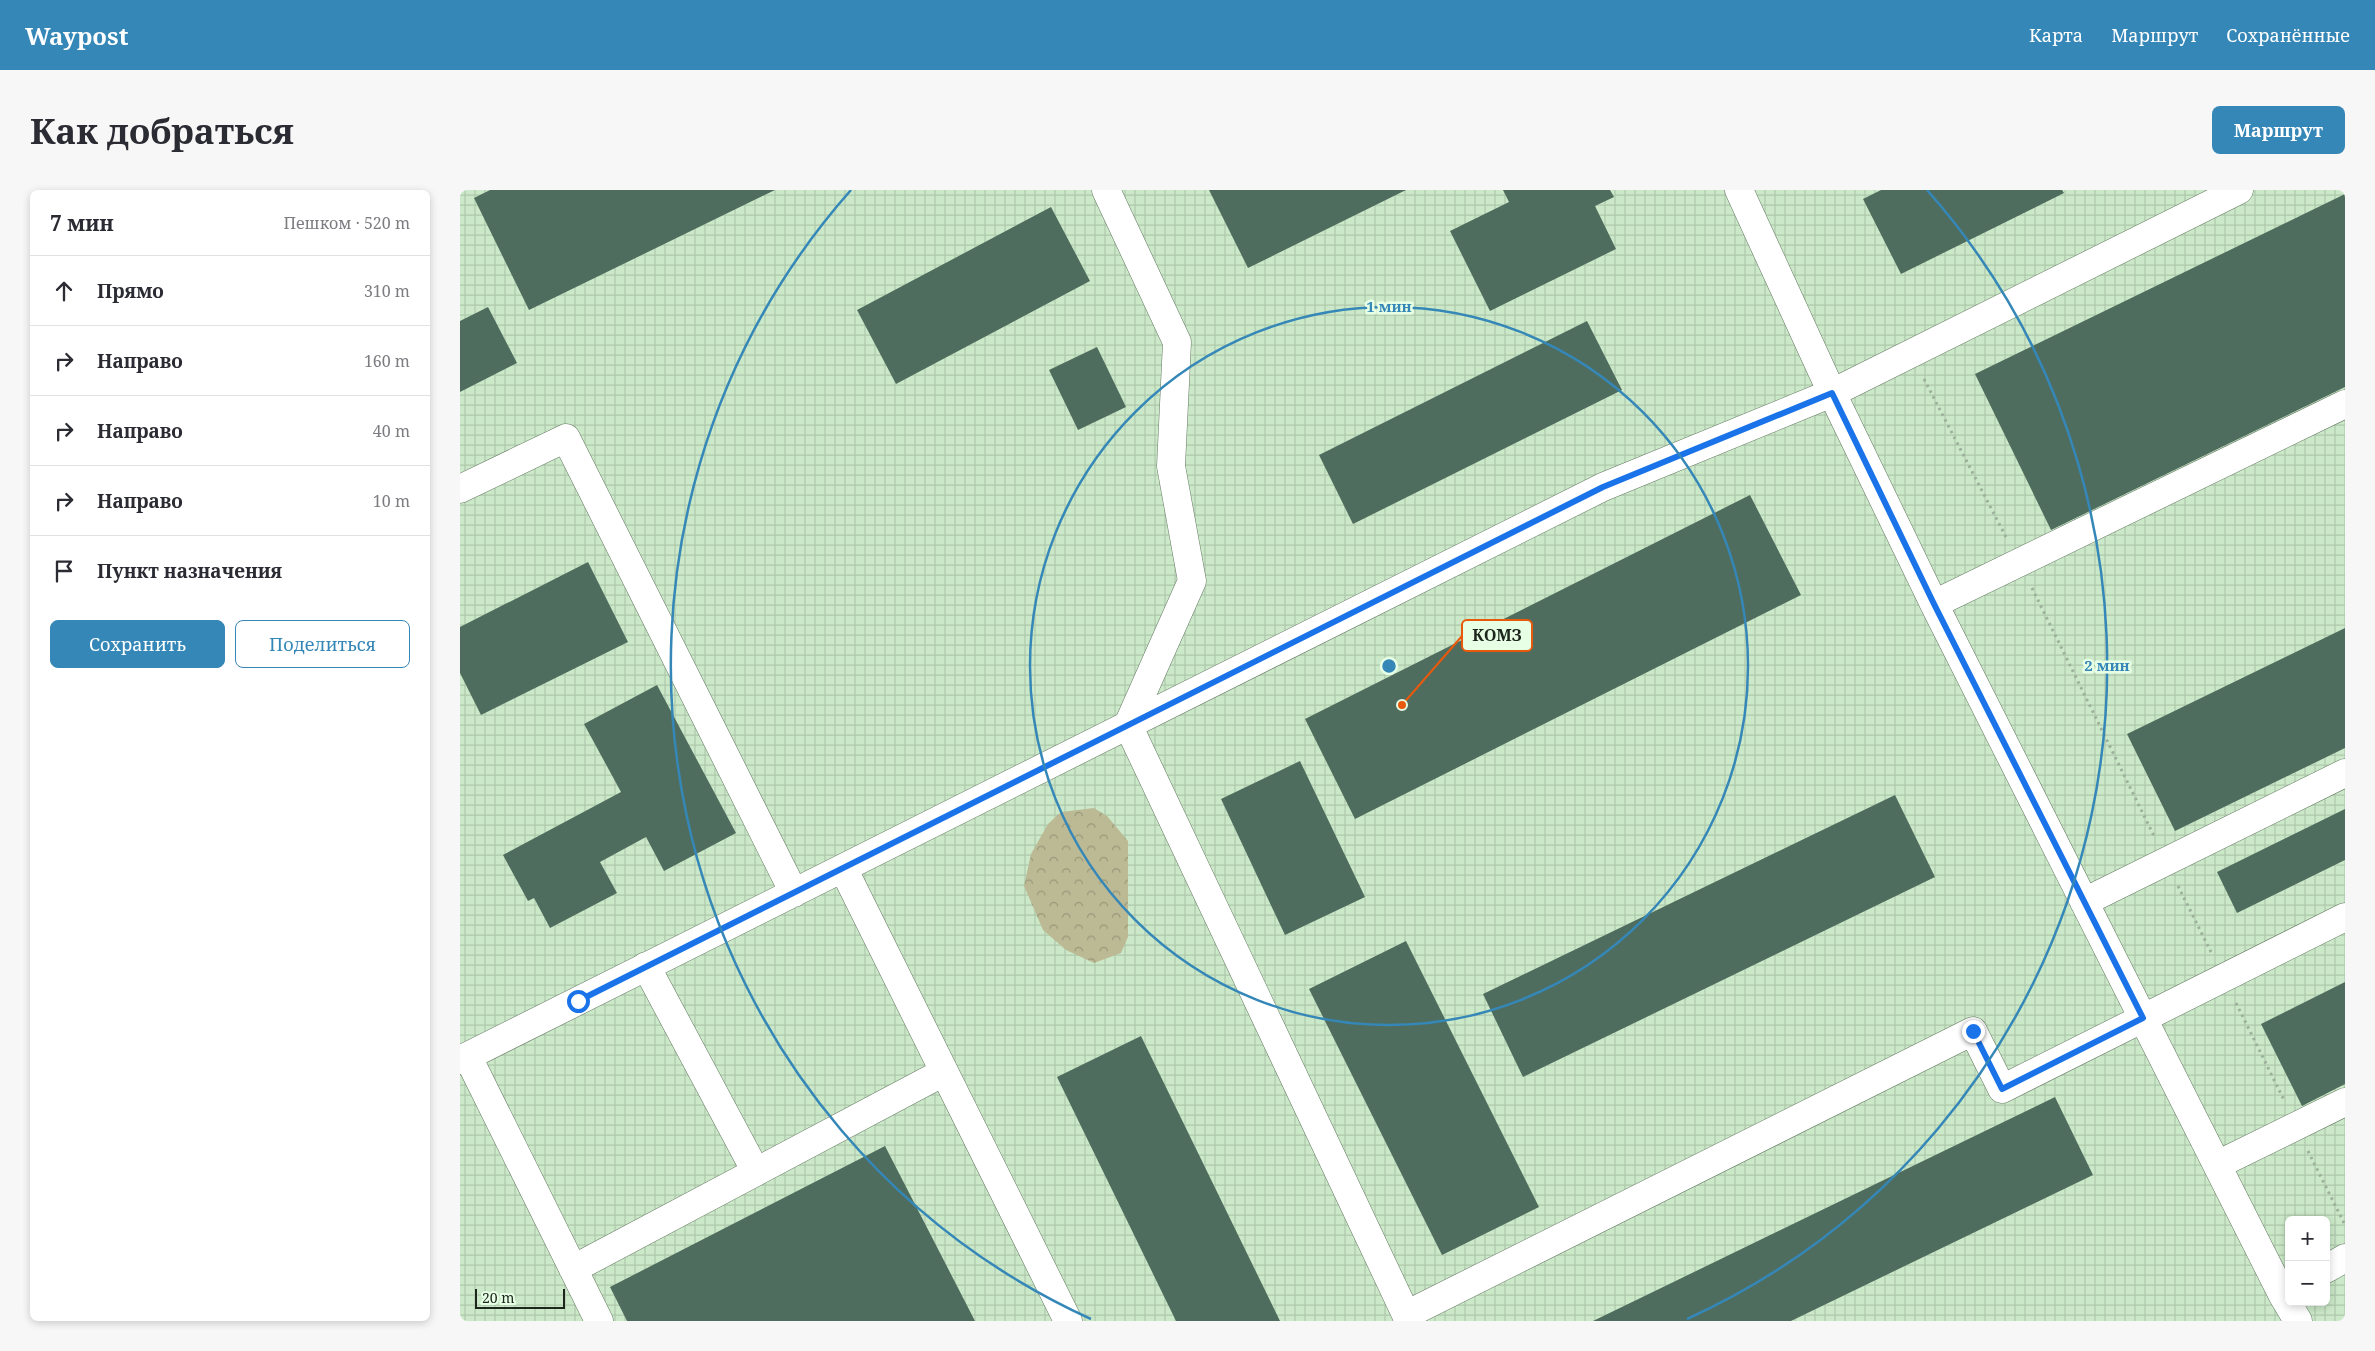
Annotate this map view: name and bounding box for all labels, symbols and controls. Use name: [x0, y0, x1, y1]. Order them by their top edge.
text: Waypost: [25, 19, 128, 52]
text: Карта: [2029, 23, 2083, 47]
text: Маршрут: [2111, 23, 2198, 47]
text: Сохранённые: [2226, 23, 2350, 47]
button: Маршрут: [2212, 106, 2345, 154]
text: Как добраться: [30, 107, 294, 154]
text: 7 мин: [50, 209, 114, 237]
text: Пешком · 520 m: [283, 212, 410, 234]
icon: ahead: [50, 277, 78, 305]
text: Прямо: [97, 278, 164, 304]
text: 310 m: [364, 280, 410, 302]
text: 1 мин: [1366, 296, 1412, 316]
icon: right: [50, 347, 78, 375]
text: Направо: [97, 348, 183, 374]
text: 160 m: [364, 350, 410, 372]
icon: right: [50, 417, 78, 445]
text: Направо: [97, 418, 183, 444]
text: 40 m: [373, 420, 410, 442]
icon: right: [50, 487, 78, 515]
text: Направо: [97, 488, 183, 514]
text: 10 m: [373, 490, 410, 512]
icon: arrive: [50, 557, 78, 585]
text: Пункт назначения: [97, 558, 282, 584]
button: Сохранить: [50, 620, 225, 668]
button: Поделиться: [235, 620, 410, 668]
callout: КОМЗ: [1462, 620, 1532, 651]
text: КОМЗ: [1472, 624, 1522, 646]
text: 2 мин: [2084, 655, 2130, 675]
centre of rings: [1380, 657, 1398, 675]
route start: [567, 990, 590, 1013]
route end: [1962, 1020, 1985, 1043]
map controls: [2285, 1216, 2330, 1306]
button: +: [2285, 1216, 2330, 1261]
button: −: [2285, 1261, 2330, 1306]
scale bar: [475, 1286, 565, 1309]
text: 20 m: [482, 1288, 515, 1307]

